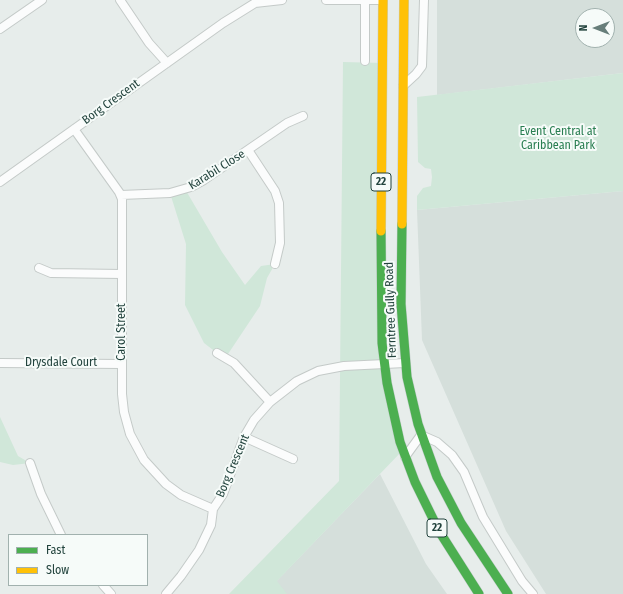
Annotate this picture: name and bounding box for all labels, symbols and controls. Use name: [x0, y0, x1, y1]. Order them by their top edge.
north arrow: [575, 8, 615, 48]
text: N: [577, 25, 590, 31]
street label: Borg Crescent: [80, 76, 142, 128]
park label: Event Central at Caribbean Park: [519, 125, 597, 153]
street label: Karabil Close: [186, 147, 248, 193]
road number: 22: [371, 173, 391, 191]
street label: Ferntree Gully Road: [382, 262, 400, 358]
street label: Carol Street: [115, 303, 129, 361]
street label: Drysdale Court: [25, 356, 97, 370]
street label: Borg Crescent: [213, 432, 253, 500]
road number: 22: [427, 519, 447, 537]
legend: [8, 534, 148, 586]
text: Fast: [46, 543, 65, 557]
text: Slow: [46, 563, 69, 577]

